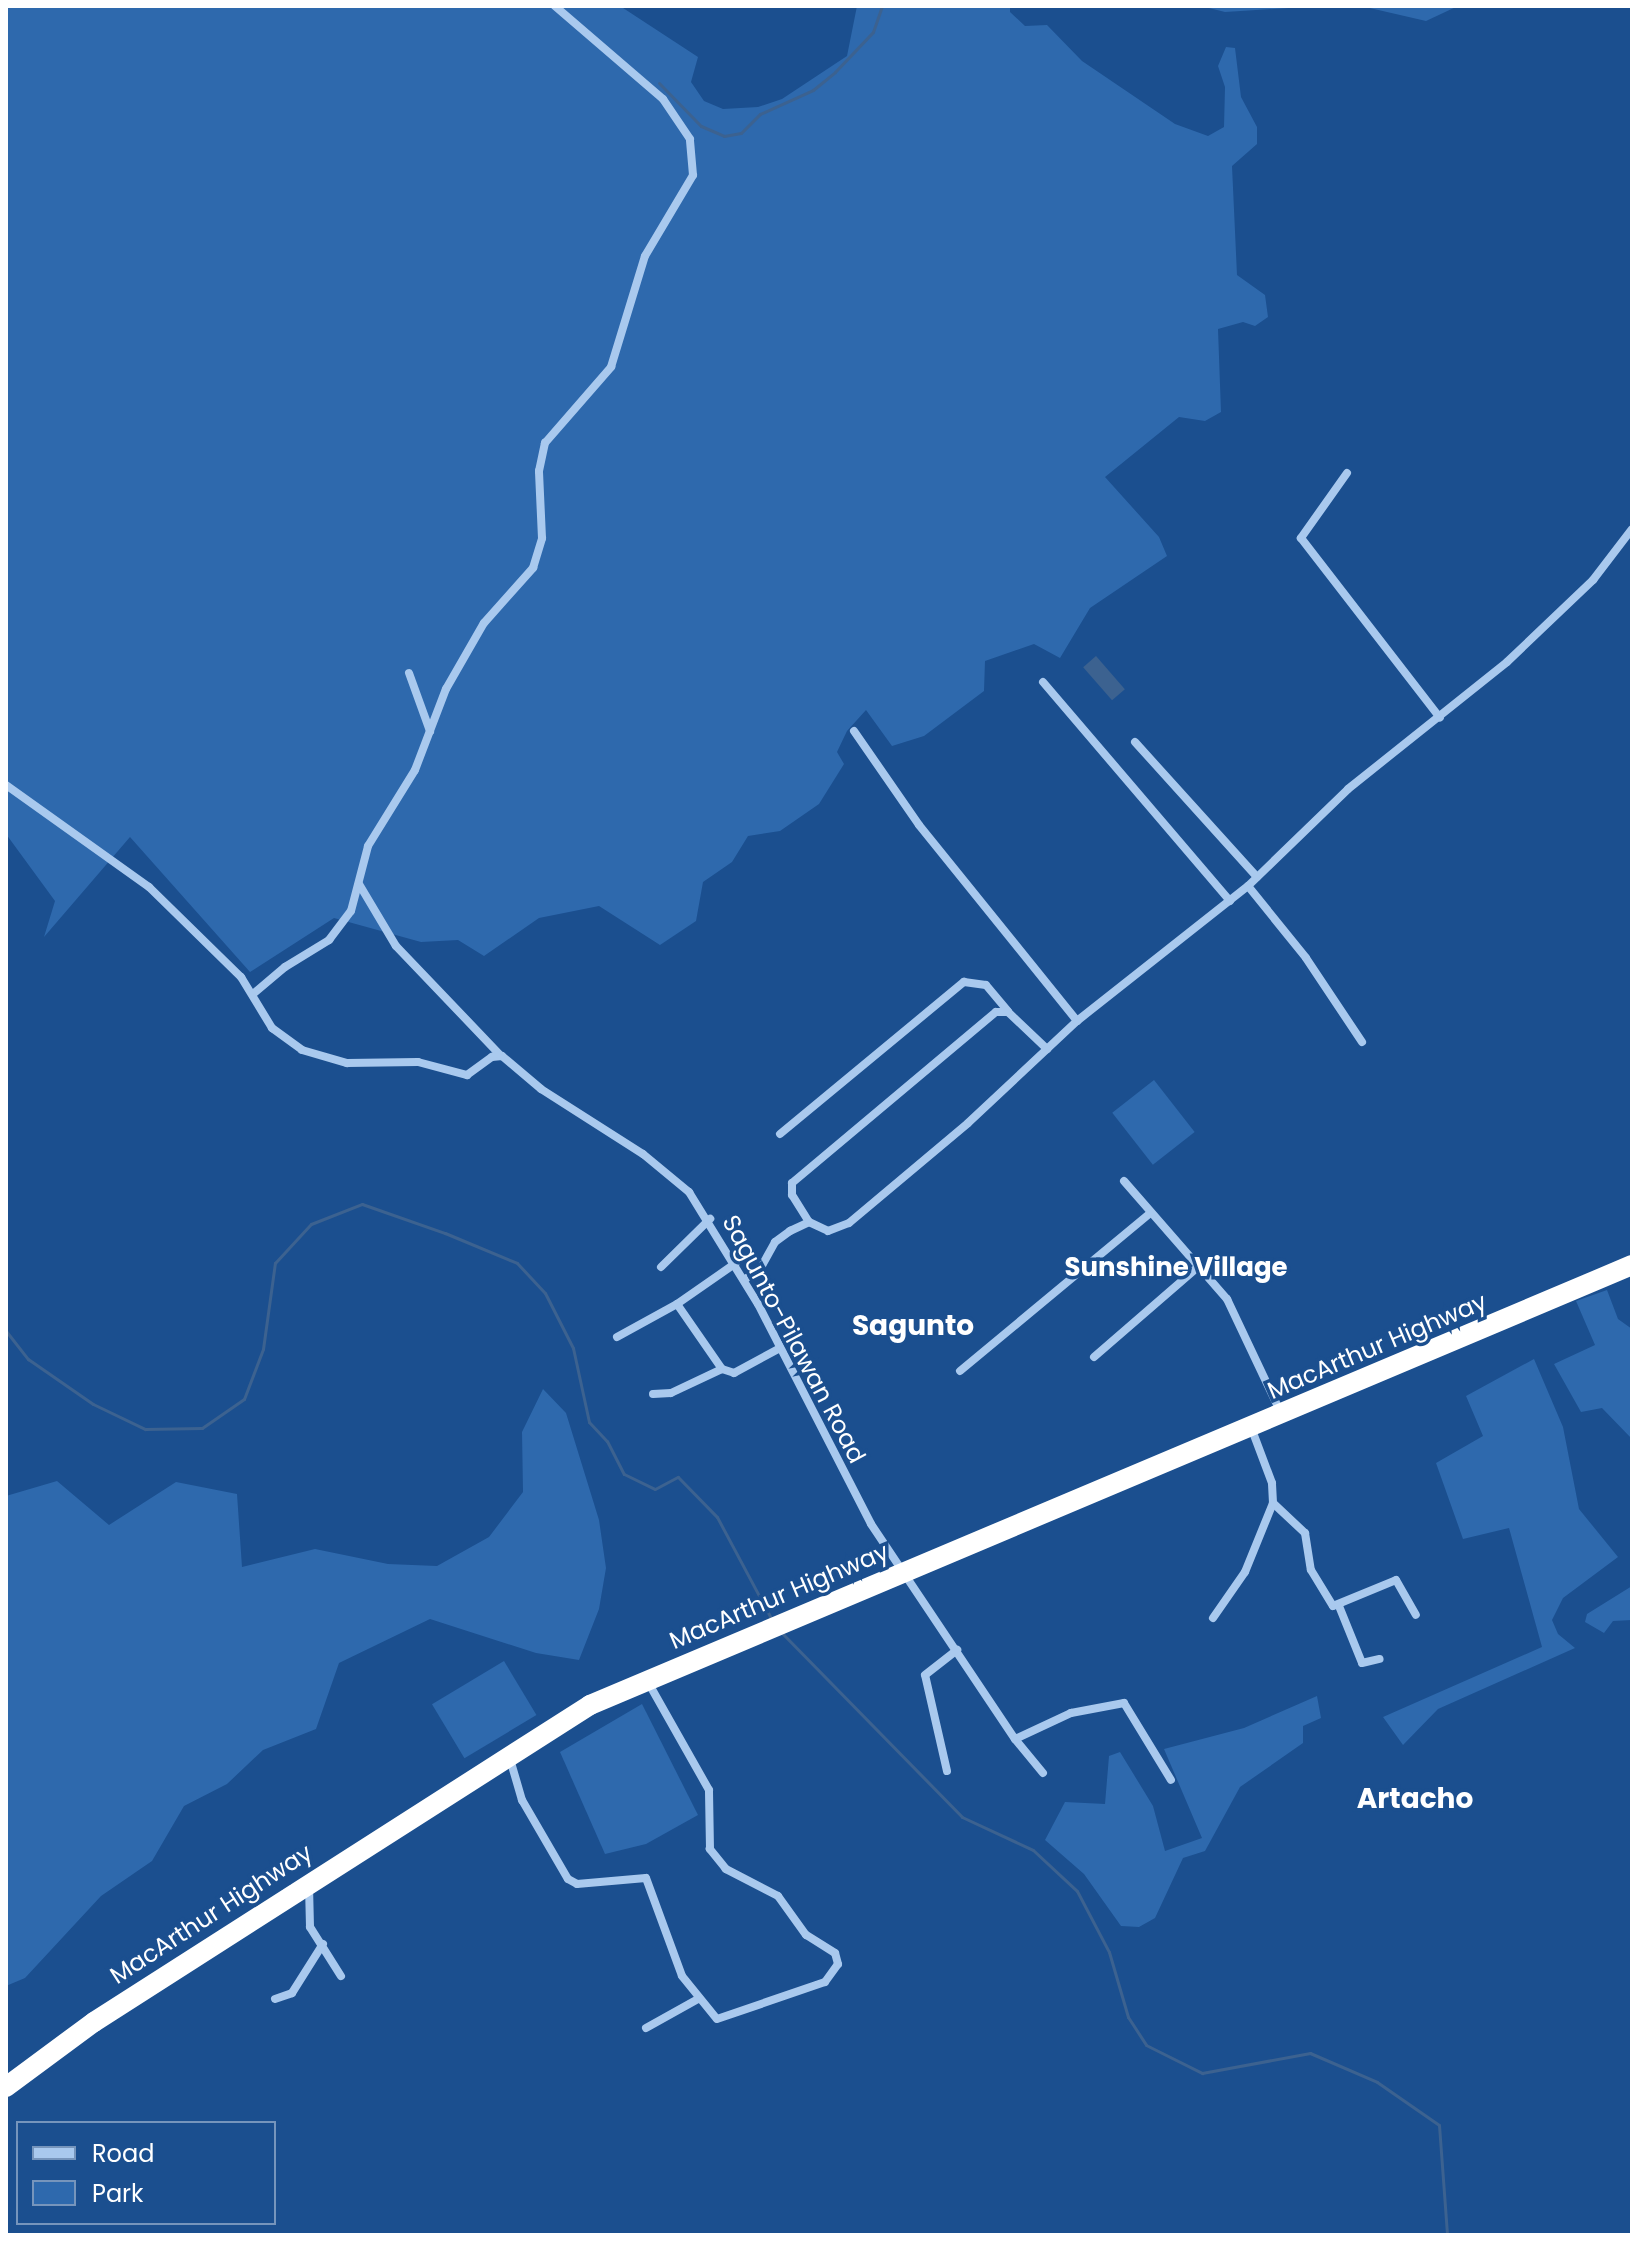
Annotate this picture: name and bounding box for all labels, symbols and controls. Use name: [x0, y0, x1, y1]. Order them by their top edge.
street label: Sagunto-Pilawan Road: [716, 1210, 872, 1468]
district label: Sunshine Village: [1064, 1252, 1288, 1284]
street label: MacArthur Highway: [1263, 1287, 1491, 1405]
district label: Sagunto: [852, 1309, 974, 1343]
street label: MacArthur Highway: [665, 1537, 893, 1655]
district label: Artacho: [1357, 1782, 1473, 1816]
street label: MacArthur Highway: [105, 1838, 317, 1990]
legend: [16, 2121, 276, 2225]
text: Road: [92, 2137, 154, 2170]
text: Park: [92, 2177, 143, 2210]

